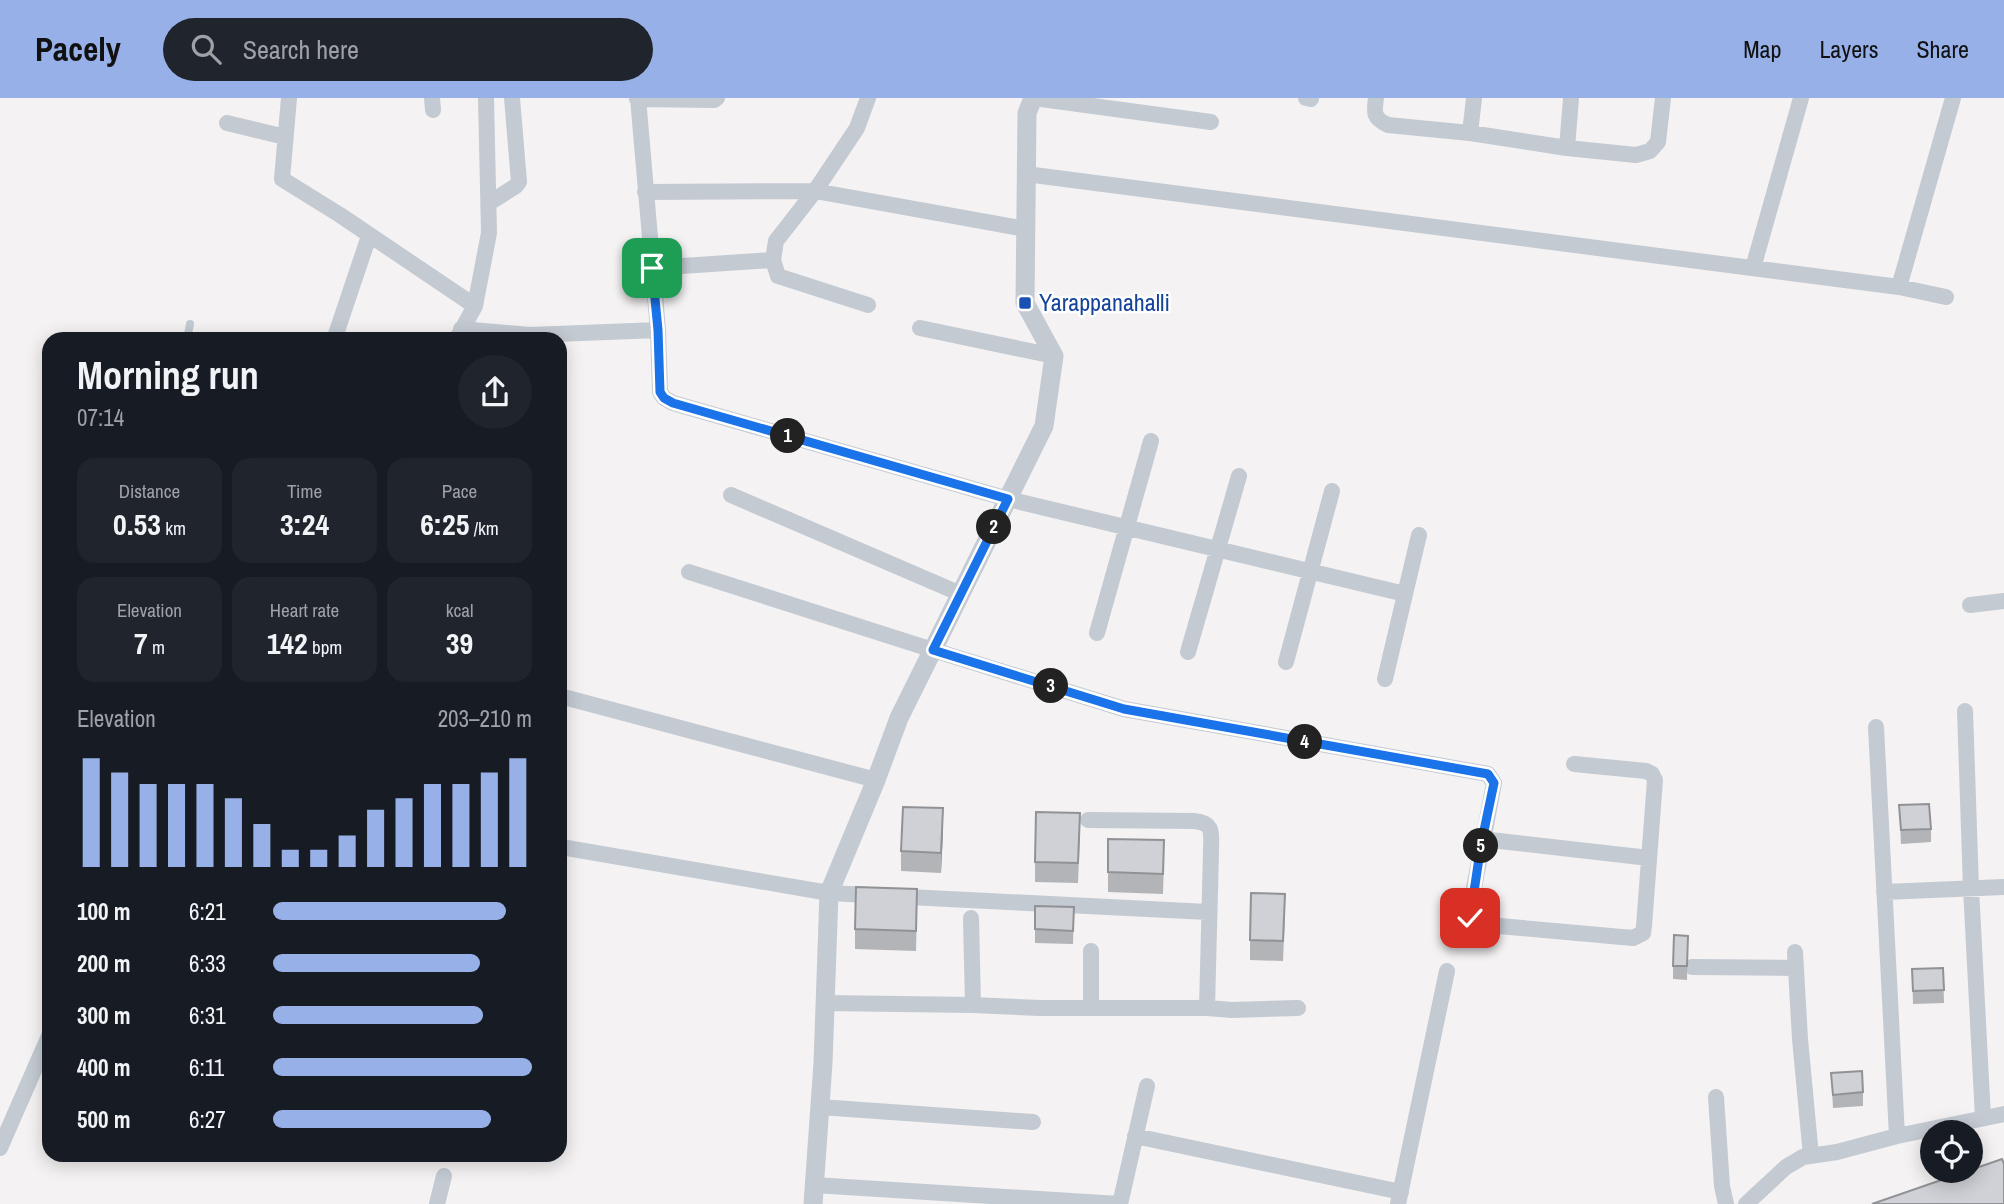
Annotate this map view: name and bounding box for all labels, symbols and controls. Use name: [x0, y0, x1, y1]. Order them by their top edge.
search box: [163, 18, 653, 81]
text: Pacely: [35, 27, 121, 71]
icon: search: [187, 30, 225, 68]
text: Search here: [243, 32, 359, 67]
text: Map: [1743, 33, 1781, 65]
text: Layers: [1819, 33, 1878, 65]
text: Share: [1916, 33, 1969, 65]
pin: [622, 238, 682, 298]
icon: arrive: [633, 249, 671, 287]
place label: Yarappanahalli: [1039, 286, 1170, 318]
marker: Yarappanahalli: [1017, 295, 1033, 311]
text: Morning run: [77, 350, 259, 401]
button: share: [458, 355, 532, 429]
text: 07:14: [77, 402, 124, 433]
pin: 1: [770, 418, 806, 454]
text: 1: [783, 422, 792, 448]
text: Distance: [119, 478, 180, 504]
text: Time: [287, 478, 322, 504]
text: Pace: [442, 478, 477, 504]
text: 0.53: [113, 504, 161, 544]
text: 3:24: [280, 504, 329, 544]
text: 6:25: [420, 504, 469, 544]
pin: 2: [976, 510, 1012, 544]
text: 2: [989, 513, 998, 539]
text: km: [161, 515, 186, 541]
text: /km: [469, 515, 499, 541]
text: Elevation: [117, 597, 182, 623]
text: Heart rate: [270, 597, 339, 623]
text: kcal: [446, 597, 473, 623]
text: 7: [134, 623, 148, 663]
text: 142: [267, 623, 308, 663]
text: 39: [446, 623, 473, 663]
text: m: [148, 634, 165, 660]
text: bpm: [308, 634, 342, 660]
pin: 3: [1034, 668, 1068, 704]
text: 3: [1046, 672, 1055, 698]
text: Elevation: [77, 703, 156, 734]
text: 203–210 m: [438, 703, 532, 734]
pin: 4: [1288, 724, 1322, 760]
text: 4: [1300, 728, 1309, 754]
pin: 5: [1464, 828, 1498, 864]
text: 5: [1476, 832, 1485, 858]
pin: [1440, 888, 1500, 948]
text: 100 m: [77, 896, 130, 927]
text: 6:21: [189, 896, 226, 927]
icon: check: [1451, 899, 1489, 937]
text: 200 m: [77, 948, 130, 979]
text: 6:33: [189, 948, 226, 979]
text: 300 m: [77, 1000, 130, 1031]
text: 6:31: [189, 1000, 226, 1031]
text: 400 m: [77, 1052, 130, 1083]
text: 6:11: [189, 1052, 224, 1083]
text: 500 m: [77, 1104, 130, 1135]
text: 6:27: [189, 1104, 226, 1135]
map controls: [1920, 1120, 1983, 1183]
button: locate: [1920, 1120, 1983, 1183]

